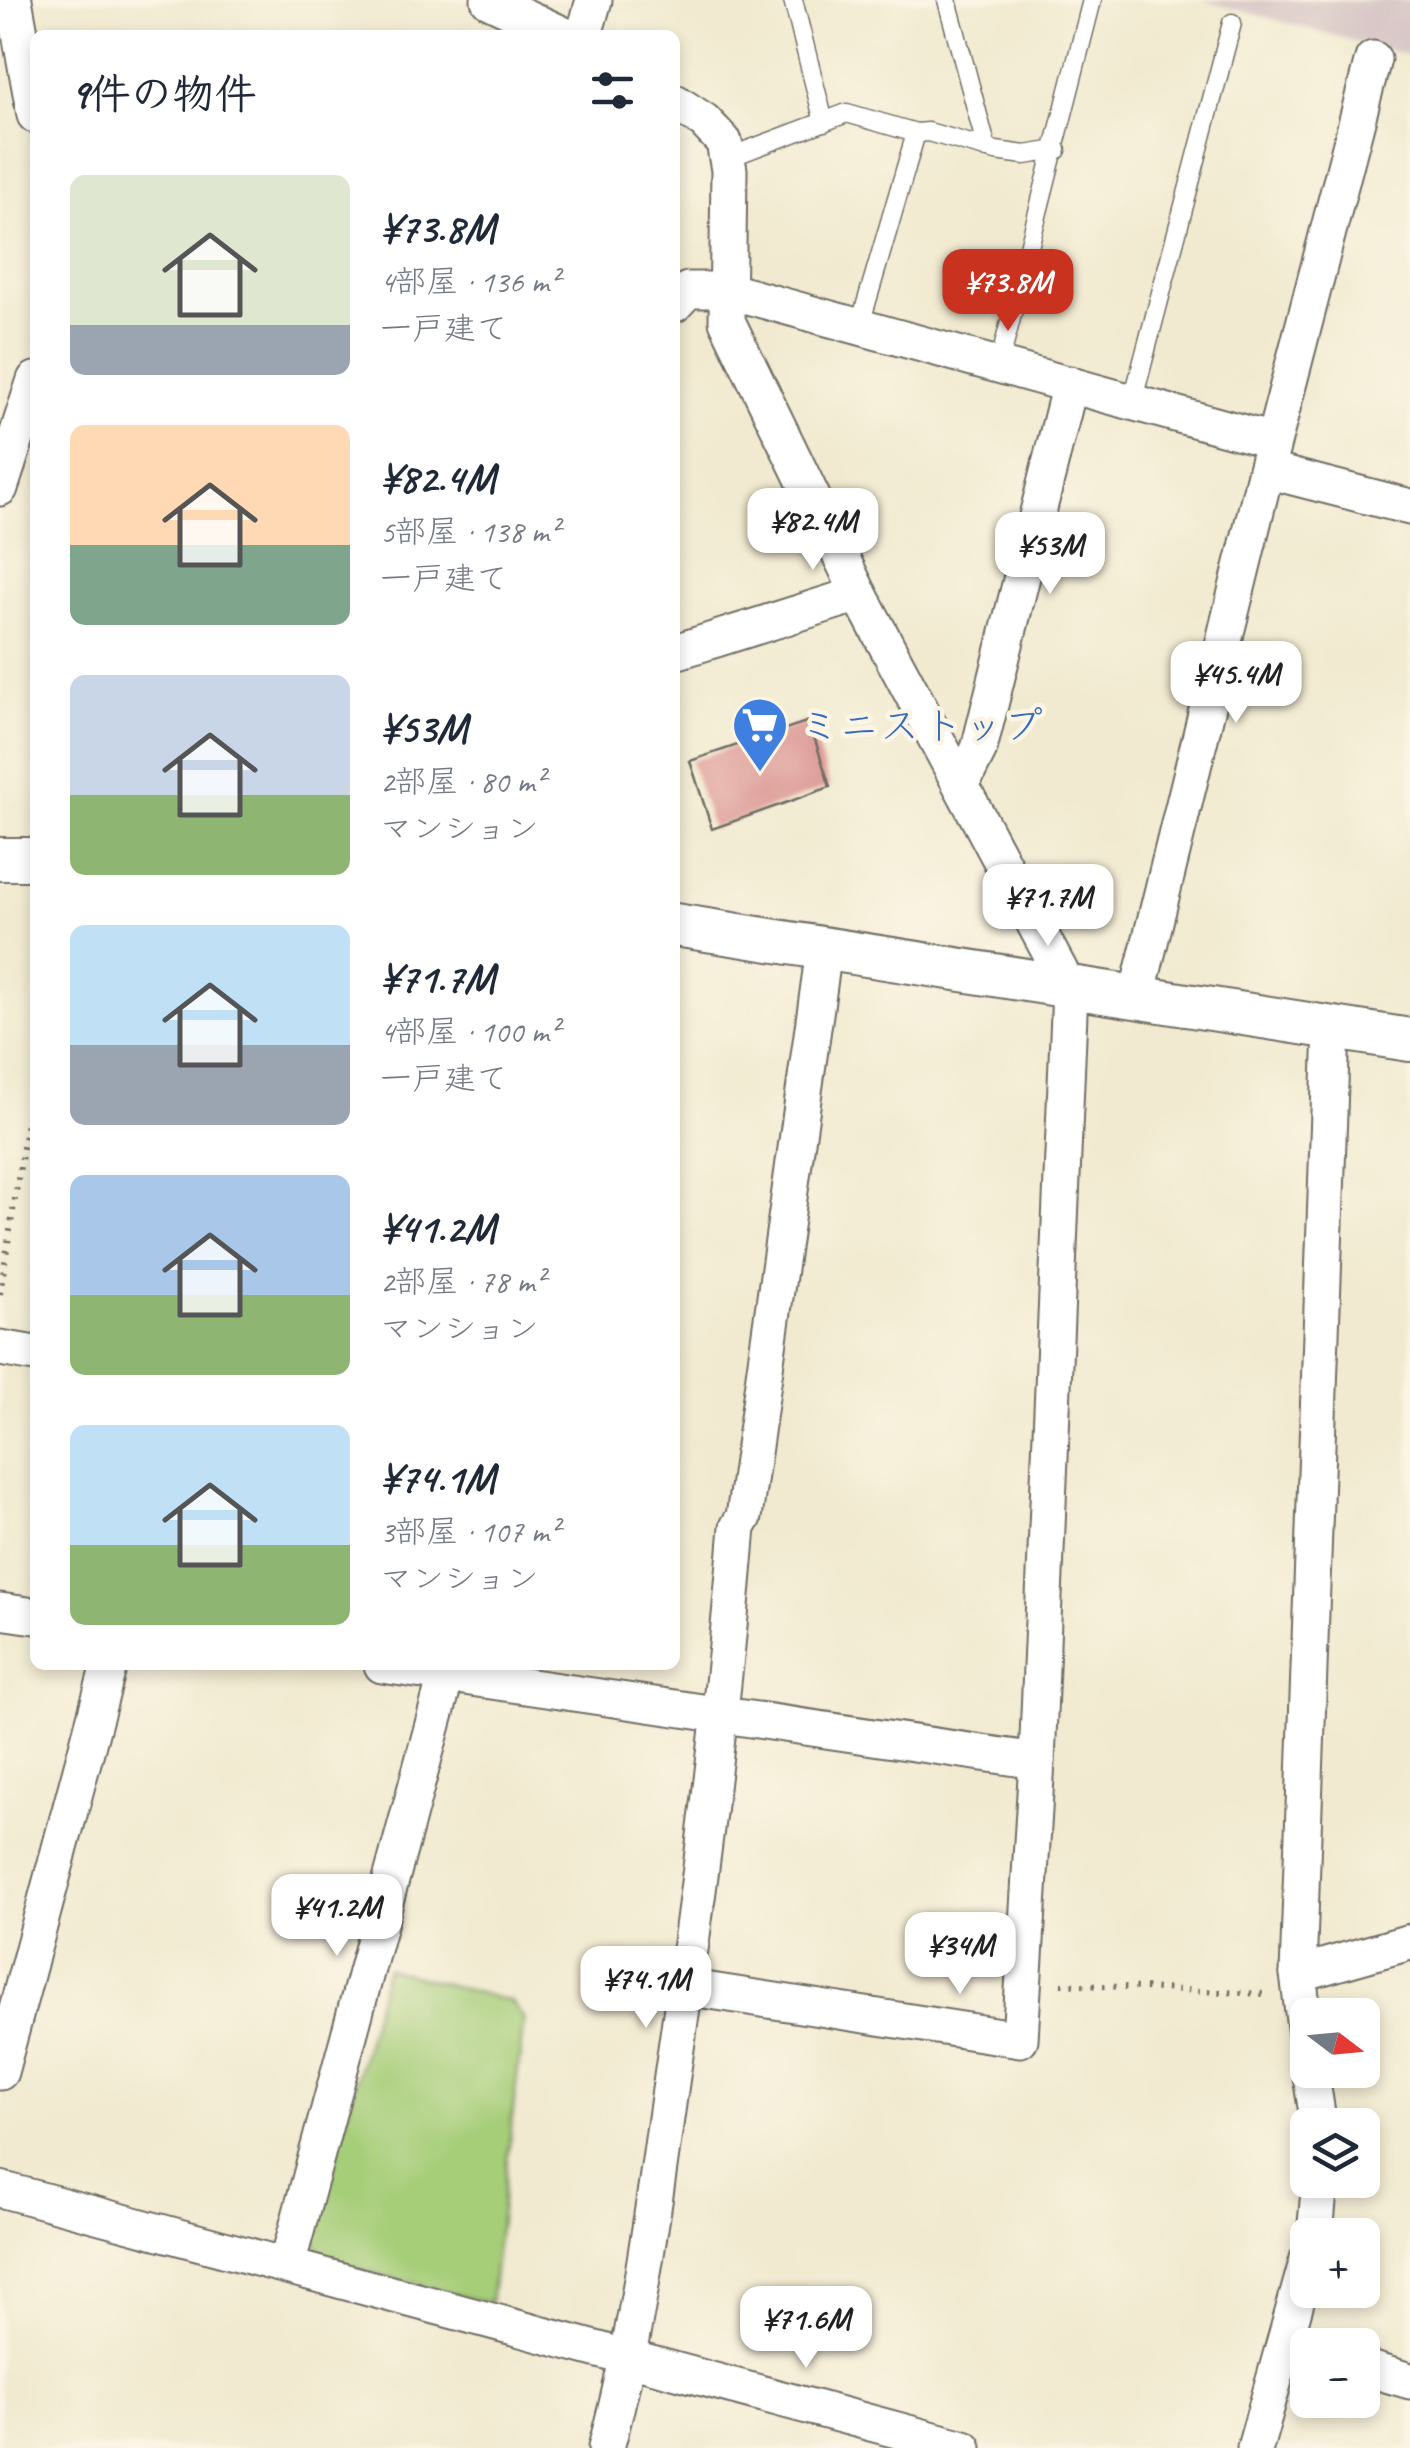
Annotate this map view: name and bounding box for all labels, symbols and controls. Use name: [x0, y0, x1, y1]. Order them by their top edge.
icon: filters: [585, 63, 640, 118]
text: 9件の物件: [70, 68, 256, 121]
text: ¥73.8M: [380, 202, 494, 255]
icon: home: [150, 215, 270, 335]
pin: ¥73.8M: [927, 249, 1089, 334]
text: 4部屋 · 136 m²: [380, 261, 559, 302]
text: ¥73.8M: [964, 261, 1052, 302]
text: 一戸建て: [380, 308, 508, 349]
text: ¥82.4M: [380, 452, 495, 505]
icon: home: [150, 465, 270, 585]
pin: ¥82.4M: [732, 488, 894, 573]
text: ¥82.4M: [769, 500, 857, 541]
text: 5部屋 · 138 m²: [380, 511, 559, 552]
pin: ¥53M: [991, 512, 1109, 597]
text: ¥53M: [1017, 524, 1083, 565]
text: 一戸建て: [380, 558, 508, 599]
pin: ¥45.4M: [1155, 641, 1317, 726]
text: ¥45.4M: [1193, 653, 1279, 694]
supermarket icon: ミニストップ: [730, 695, 790, 774]
place label: ミニストップ: [799, 701, 1043, 751]
text: ¥53M: [380, 702, 467, 755]
icon: home: [150, 715, 270, 835]
text: 2部屋 · 80 m²: [380, 761, 545, 802]
text: マンション: [380, 808, 539, 849]
pin: ¥71.7M: [967, 864, 1129, 949]
text: ¥71.7M: [1004, 876, 1092, 917]
text: ¥71.7M: [380, 952, 494, 1005]
icon: home: [150, 965, 270, 1085]
text: 4部屋 · 100 m²: [380, 1011, 559, 1052]
text: 一戸建て: [380, 1058, 508, 1099]
text: ¥41.2M: [380, 1202, 495, 1255]
icon: home: [150, 1215, 270, 1335]
text: 2部屋 · 78 m²: [380, 1261, 545, 1302]
text: マンション: [380, 1308, 539, 1349]
text: ¥74.1M: [380, 1452, 494, 1505]
icon: home: [150, 1465, 270, 1585]
text: 3部屋 · 107 m²: [380, 1511, 559, 1552]
text: マンション: [380, 1558, 539, 1599]
pin: ¥41.2M: [256, 1874, 418, 1959]
text: ¥41.2M: [293, 1886, 381, 1927]
pin: ¥34M: [901, 1912, 1019, 1997]
text: ¥34M: [927, 1924, 993, 1965]
pin: ¥74.1M: [565, 1946, 727, 2031]
text: ¥74.1M: [602, 1958, 690, 1999]
north arrow: [1290, 1998, 1380, 2088]
map controls: [1290, 1998, 1380, 2418]
button: layers: [1290, 2108, 1380, 2198]
button: +: [1290, 2218, 1380, 2308]
pin: ¥71.6M: [725, 2286, 887, 2371]
text: ¥71.6M: [762, 2298, 850, 2339]
button: −: [1290, 2328, 1380, 2418]

